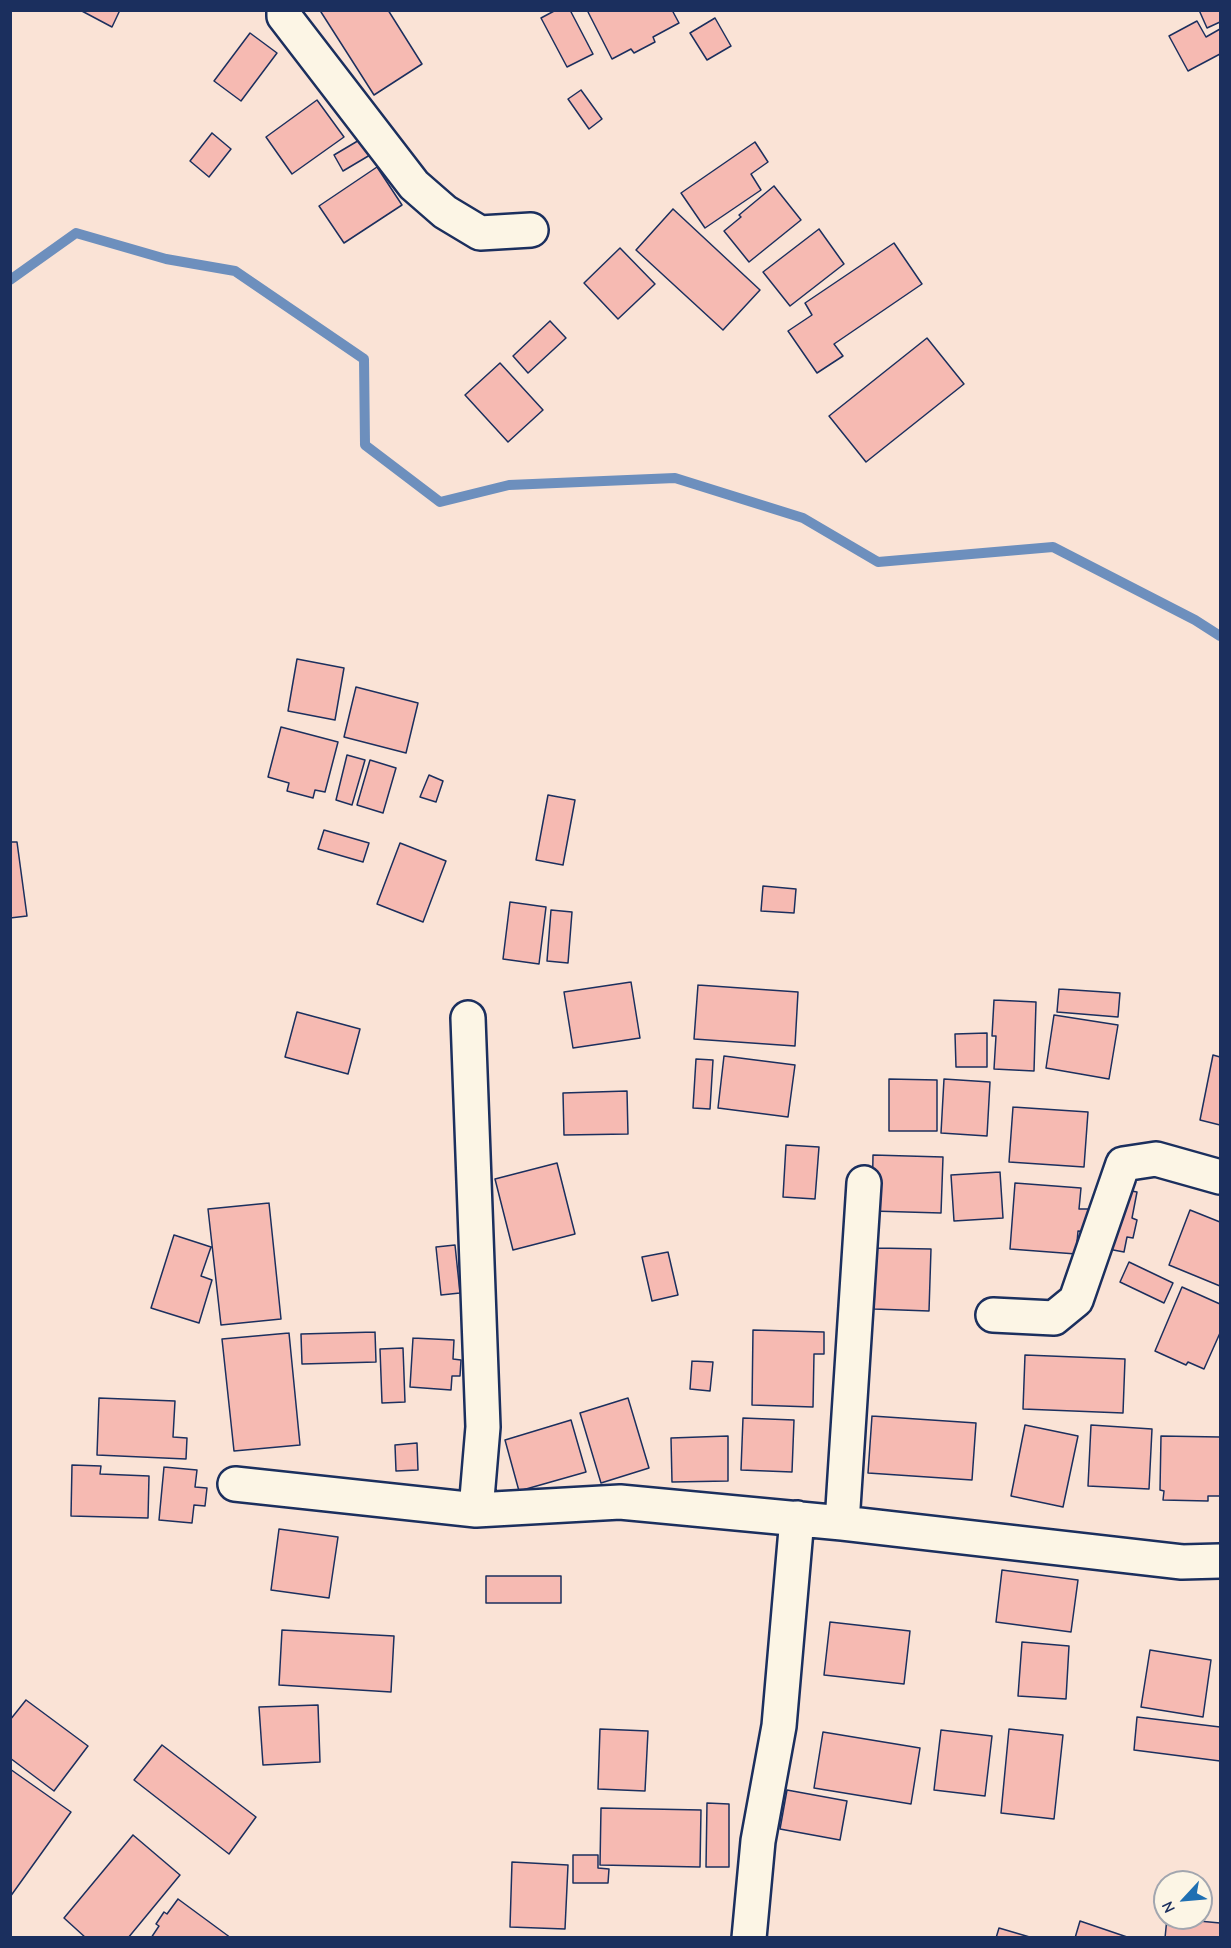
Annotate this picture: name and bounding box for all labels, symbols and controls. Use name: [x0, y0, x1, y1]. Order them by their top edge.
north arrow: [1153, 1870, 1213, 1930]
text: N: [1158, 1898, 1179, 1916]

